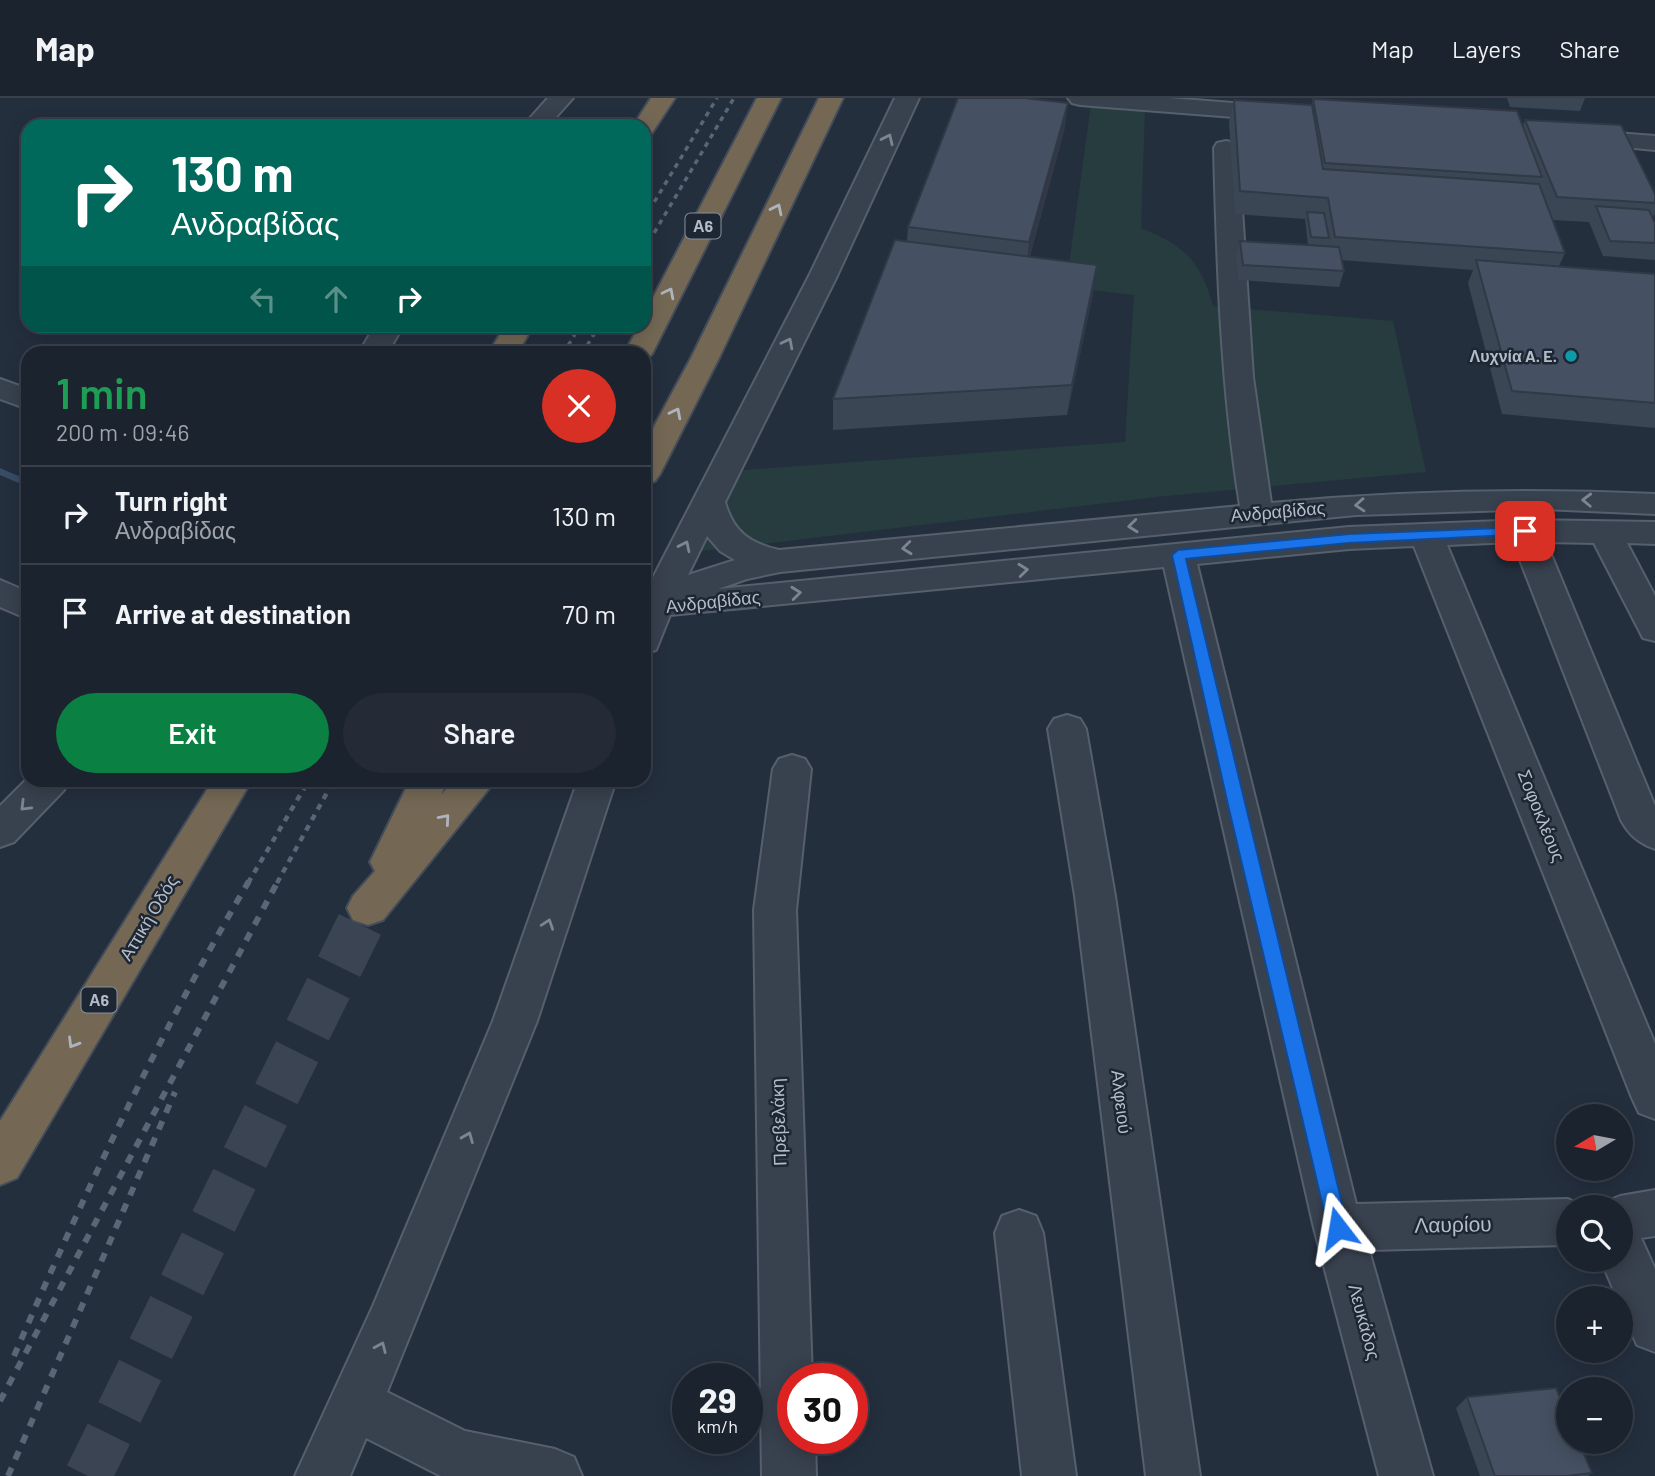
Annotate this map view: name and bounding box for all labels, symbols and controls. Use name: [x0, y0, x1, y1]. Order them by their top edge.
text: Map: [35, 28, 95, 68]
text: Map: [1371, 34, 1414, 63]
text: Layers: [1452, 34, 1521, 63]
text: Share: [1559, 34, 1620, 63]
one-way arrow: [879, 134, 893, 146]
text: 130 m: [171, 143, 293, 202]
icon: right: [56, 147, 147, 238]
text: Ανδραβίδας: [171, 203, 340, 241]
one-way arrow: [768, 204, 782, 216]
road number: Α6: [686, 214, 720, 238]
icon: left: [244, 280, 282, 318]
icon: ahead: [317, 280, 355, 318]
icon: right: [390, 280, 428, 318]
one-way arrow: [661, 288, 674, 300]
one-way arrow: [780, 338, 794, 350]
place label: Λυχνία A. E.: [1470, 346, 1557, 365]
marker: Λυχνία A. E.: [1563, 348, 1579, 364]
text: 1 min: [56, 367, 148, 417]
button: close: [542, 369, 616, 443]
one-way arrow: [668, 408, 681, 421]
text: 200 m · 09:46: [56, 418, 189, 446]
text: Turn right: [115, 485, 228, 516]
one-way arrow: [1581, 493, 1592, 508]
icon: right: [56, 496, 94, 534]
street label: Ανδραβίδας: [1230, 496, 1326, 526]
one-way arrow: [1354, 497, 1365, 512]
text: 130 m: [552, 500, 616, 531]
pin: [1495, 501, 1555, 561]
icon: arrive: [1506, 512, 1544, 550]
text: Ανδραβίδας: [115, 516, 236, 544]
one-way arrow: [1127, 518, 1138, 533]
one-way arrow: [677, 541, 691, 553]
one-way arrow: [901, 541, 912, 556]
one-way arrow: [1017, 563, 1028, 578]
street label: Ανδραβίδας: [665, 585, 762, 617]
one-way arrow: [791, 586, 802, 601]
icon: arrive: [56, 594, 94, 632]
text: Arrive at destination: [115, 598, 351, 629]
text: 70 m: [562, 598, 616, 629]
button: Exit: [56, 693, 329, 773]
button: Share: [343, 693, 616, 773]
street label: Σοφοκλέους: [1513, 766, 1570, 865]
one-way arrow: [21, 797, 34, 810]
one-way arrow: [437, 814, 449, 827]
street label: Αττική Οδός: [114, 871, 182, 964]
one-way arrow: [540, 918, 554, 931]
road number: Α6: [82, 988, 116, 1012]
one-way arrow: [68, 1035, 81, 1048]
street label: Αλφειού: [1107, 1069, 1137, 1135]
street label: Πρεβελάκη: [765, 1078, 791, 1166]
north arrow: [1556, 1104, 1633, 1181]
map controls: [1556, 1104, 1633, 1454]
one-way arrow: [460, 1132, 474, 1144]
position arrow: [1301, 1191, 1375, 1265]
button: search: [1556, 1195, 1633, 1272]
street label: Λαυρίου: [1414, 1210, 1492, 1237]
street label: Λευκάδος: [1344, 1281, 1386, 1362]
button: +: [1556, 1286, 1633, 1363]
one-way arrow: [373, 1342, 387, 1354]
speed limit sign: 30: [777, 1363, 868, 1454]
button: −: [1556, 1377, 1633, 1454]
text: 29: [698, 1378, 737, 1420]
text: km/h: [697, 1415, 738, 1437]

